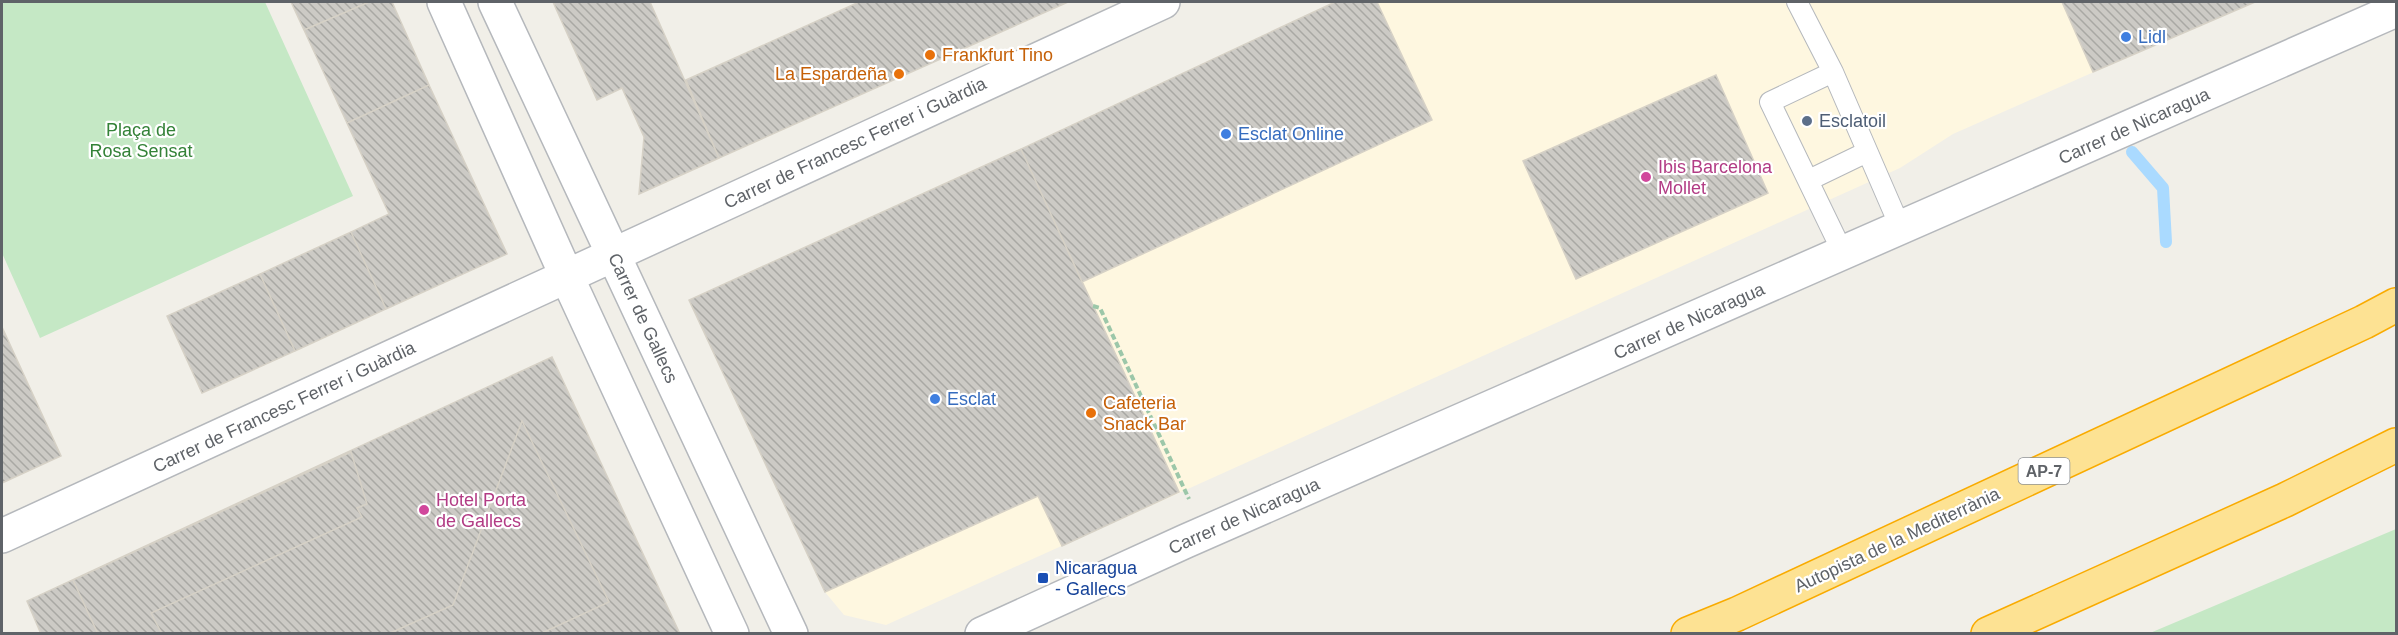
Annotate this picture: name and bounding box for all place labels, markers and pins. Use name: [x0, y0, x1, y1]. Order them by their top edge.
place label: Lidl: [2138, 27, 2166, 47]
marker: Lidl: [2119, 30, 2133, 44]
place label: Frankfurt Tino: [942, 45, 1053, 65]
marker: Frankfurt Tino: [923, 48, 937, 62]
place label: La Espardeña: [775, 64, 888, 84]
marker: La Espardeña: [892, 67, 906, 81]
place label: Esclatoil: [1819, 111, 1886, 131]
marker: Esclatoil: [1800, 114, 1814, 128]
place label: Esclat Online: [1238, 124, 1344, 144]
marker: Esclat Online: [1219, 127, 1233, 141]
place label: Ibis Barcelona Mollet: [1658, 157, 1773, 198]
marker: Ibis Barcelona Mollet: [1639, 170, 1653, 184]
place label: Esclat: [947, 389, 996, 409]
marker: Esclat: [928, 392, 942, 406]
place label: Cafeteria Snack Bar: [1103, 393, 1186, 434]
marker: Cafeteria Snack Bar: [1084, 406, 1098, 420]
place label: Hotel Porta de Gallecs: [436, 490, 527, 531]
marker: Hotel Porta de Gallecs: [417, 503, 431, 517]
place label: Nicaragua - Gallecs: [1055, 558, 1138, 599]
marker: Nicaragua - Gallecs: [1036, 571, 1050, 585]

